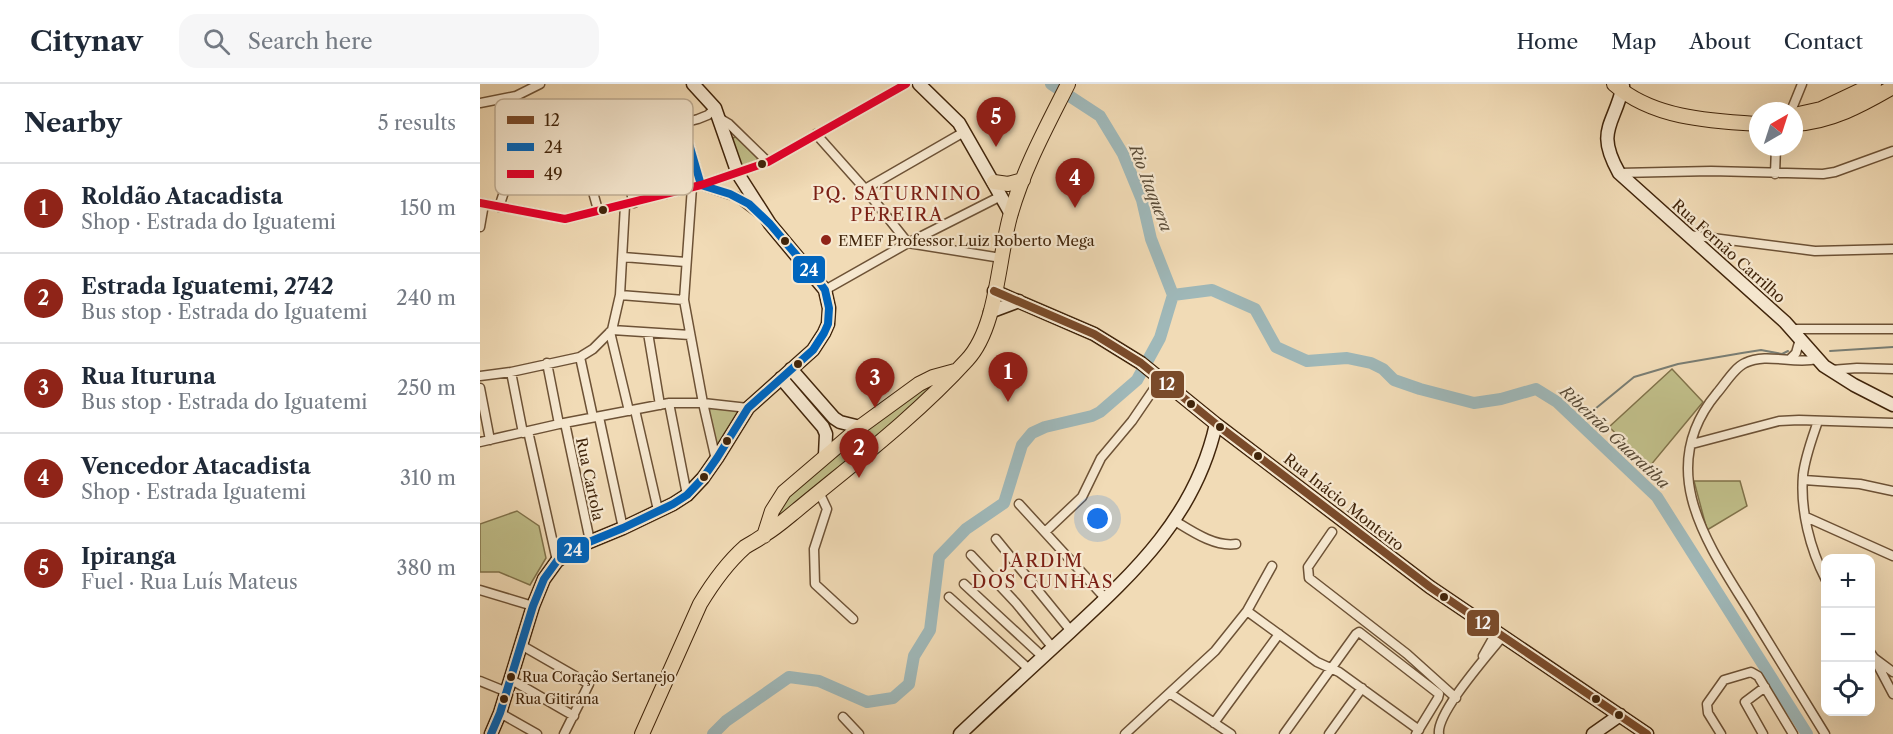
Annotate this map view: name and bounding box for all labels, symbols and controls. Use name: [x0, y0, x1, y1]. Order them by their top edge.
search box: [179, 14, 599, 68]
text: Citynav: [30, 24, 143, 58]
icon: search: [200, 25, 233, 58]
text: Search here: [248, 28, 372, 55]
text: Home: [1517, 29, 1578, 54]
text: Map: [1611, 29, 1656, 54]
text: About: [1689, 29, 1751, 54]
text: Contact: [1784, 29, 1863, 54]
pin: 5: [976, 98, 1016, 147]
legend: [495, 99, 693, 195]
north arrow: [1749, 102, 1803, 156]
text: Nearby: [24, 107, 122, 139]
text: 12: [544, 110, 560, 130]
text: 5 results: [378, 111, 456, 135]
text: 24: [544, 137, 562, 157]
water label: Rio Itaquera: [1125, 140, 1177, 235]
unlabelled marker: [756, 158, 768, 170]
pin: 4: [1056, 158, 1094, 208]
text: 49: [544, 164, 563, 184]
text: Roldão Atacadista: [81, 183, 283, 210]
district label: PQ. SATURNINO PEREIRA: [812, 183, 982, 226]
street label: Rua Fernão Carrilho: [1668, 195, 1790, 307]
text: 1: [39, 196, 48, 220]
text: 150 m: [400, 196, 456, 220]
unlabelled marker: [597, 204, 609, 216]
text: Shop · Estrada do Iguatemi: [81, 210, 336, 234]
place label: EMEF Professor Luiz Roberto Mega: [838, 231, 1095, 250]
marker: EMEF Professor Luiz Roberto Mega: [819, 233, 833, 247]
unlabelled marker: [779, 235, 791, 247]
line badge: 24: [792, 255, 826, 284]
text: 24: [800, 260, 818, 280]
text: Estrada Iguatemi, 2742: [81, 273, 334, 300]
text: 2: [38, 286, 49, 310]
text: 240 m: [396, 286, 456, 310]
text: Bus stop · Estrada do Iguatemi: [81, 300, 367, 324]
pin: 1: [988, 352, 1028, 402]
unlabelled marker: [792, 358, 804, 370]
pin: 3: [856, 358, 894, 408]
text: Rua Ituruna: [81, 363, 216, 390]
line badge: 12: [1150, 370, 1185, 399]
text: 12: [1159, 374, 1175, 394]
text: 3: [38, 376, 49, 400]
text: 250 m: [397, 376, 456, 400]
water label: Ribeirão Guaratiba: [1555, 380, 1674, 493]
text: Bus stop · Estrada do Iguatemi: [81, 390, 367, 414]
unlabelled marker: [1185, 398, 1197, 410]
unlabelled marker: [1214, 421, 1226, 433]
pin: 2: [840, 428, 878, 478]
unlabelled marker: [721, 435, 733, 447]
street label: Rua Cartola: [572, 436, 608, 522]
street label: Rua Inácio Monteiro: [1280, 449, 1408, 555]
unlabelled marker: [1252, 450, 1264, 462]
text: Vencedor Atacadista: [81, 453, 311, 480]
text: 4: [38, 466, 49, 490]
text: 310 m: [400, 466, 456, 490]
unlabelled marker: [698, 471, 710, 483]
text: Shop · Estrada Iguatemi: [81, 480, 306, 504]
your location: [1083, 504, 1112, 533]
line badge: 24: [556, 536, 590, 564]
text: 24: [564, 540, 582, 560]
text: Ipiranga: [81, 543, 176, 570]
district label: JARDIM DOS CUNHAS: [972, 550, 1114, 593]
map controls: [1821, 554, 1875, 716]
button: +: [1821, 554, 1875, 608]
text: 5: [38, 556, 49, 580]
text: 380 m: [397, 556, 456, 580]
text: Fuel · Rua Luís Mateus: [81, 570, 298, 594]
unlabelled marker: [1438, 591, 1450, 603]
button: −: [1821, 608, 1875, 662]
line badge: 12: [1466, 609, 1500, 637]
text: 12: [1475, 613, 1491, 633]
button: locate: [1821, 662, 1875, 716]
place label: Rua Coração Sertanejo: [522, 668, 675, 686]
marker: Rua Coração Sertanejo: [505, 671, 517, 683]
place label: Rua Gitirana: [515, 690, 600, 708]
marker: Rua Gitirana: [498, 693, 510, 705]
unlabelled marker: [1590, 693, 1602, 705]
unlabelled marker: [1613, 709, 1625, 721]

